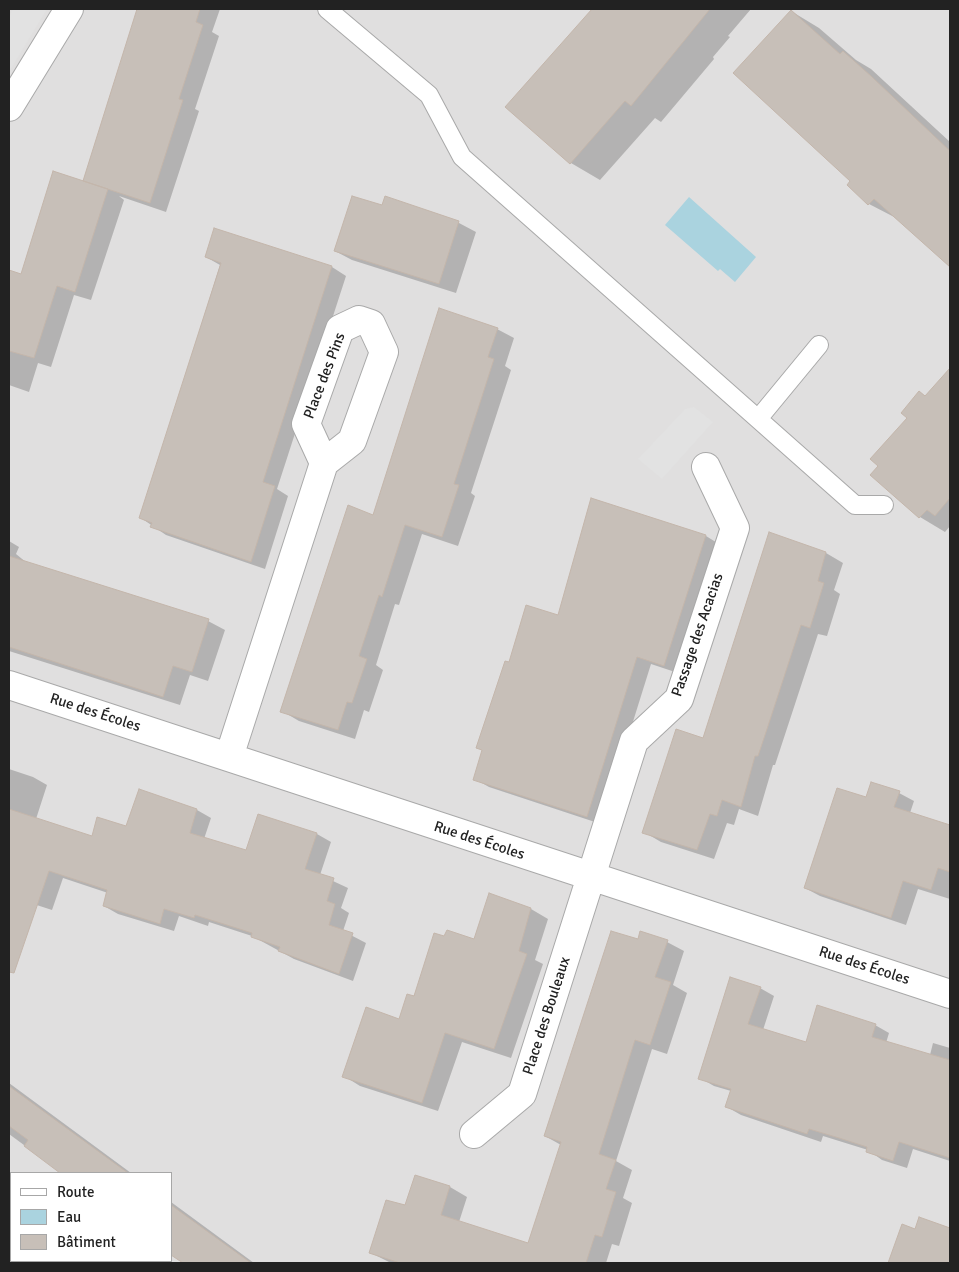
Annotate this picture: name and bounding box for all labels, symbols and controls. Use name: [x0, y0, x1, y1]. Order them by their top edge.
street label: Place des Pins: [300, 330, 350, 422]
street label: Passage des Acacias: [668, 571, 728, 699]
street label: Rue des Écoles: [47, 690, 143, 736]
street label: Rue des Écoles: [431, 818, 527, 864]
street label: Rue des Écoles: [816, 943, 912, 989]
street label: Place des Bouleaux: [519, 955, 575, 1077]
legend: [10, 1172, 172, 1262]
text: Route: [57, 1183, 94, 1201]
text: Eau: [57, 1208, 81, 1226]
text: Bâtiment: [57, 1233, 116, 1251]

